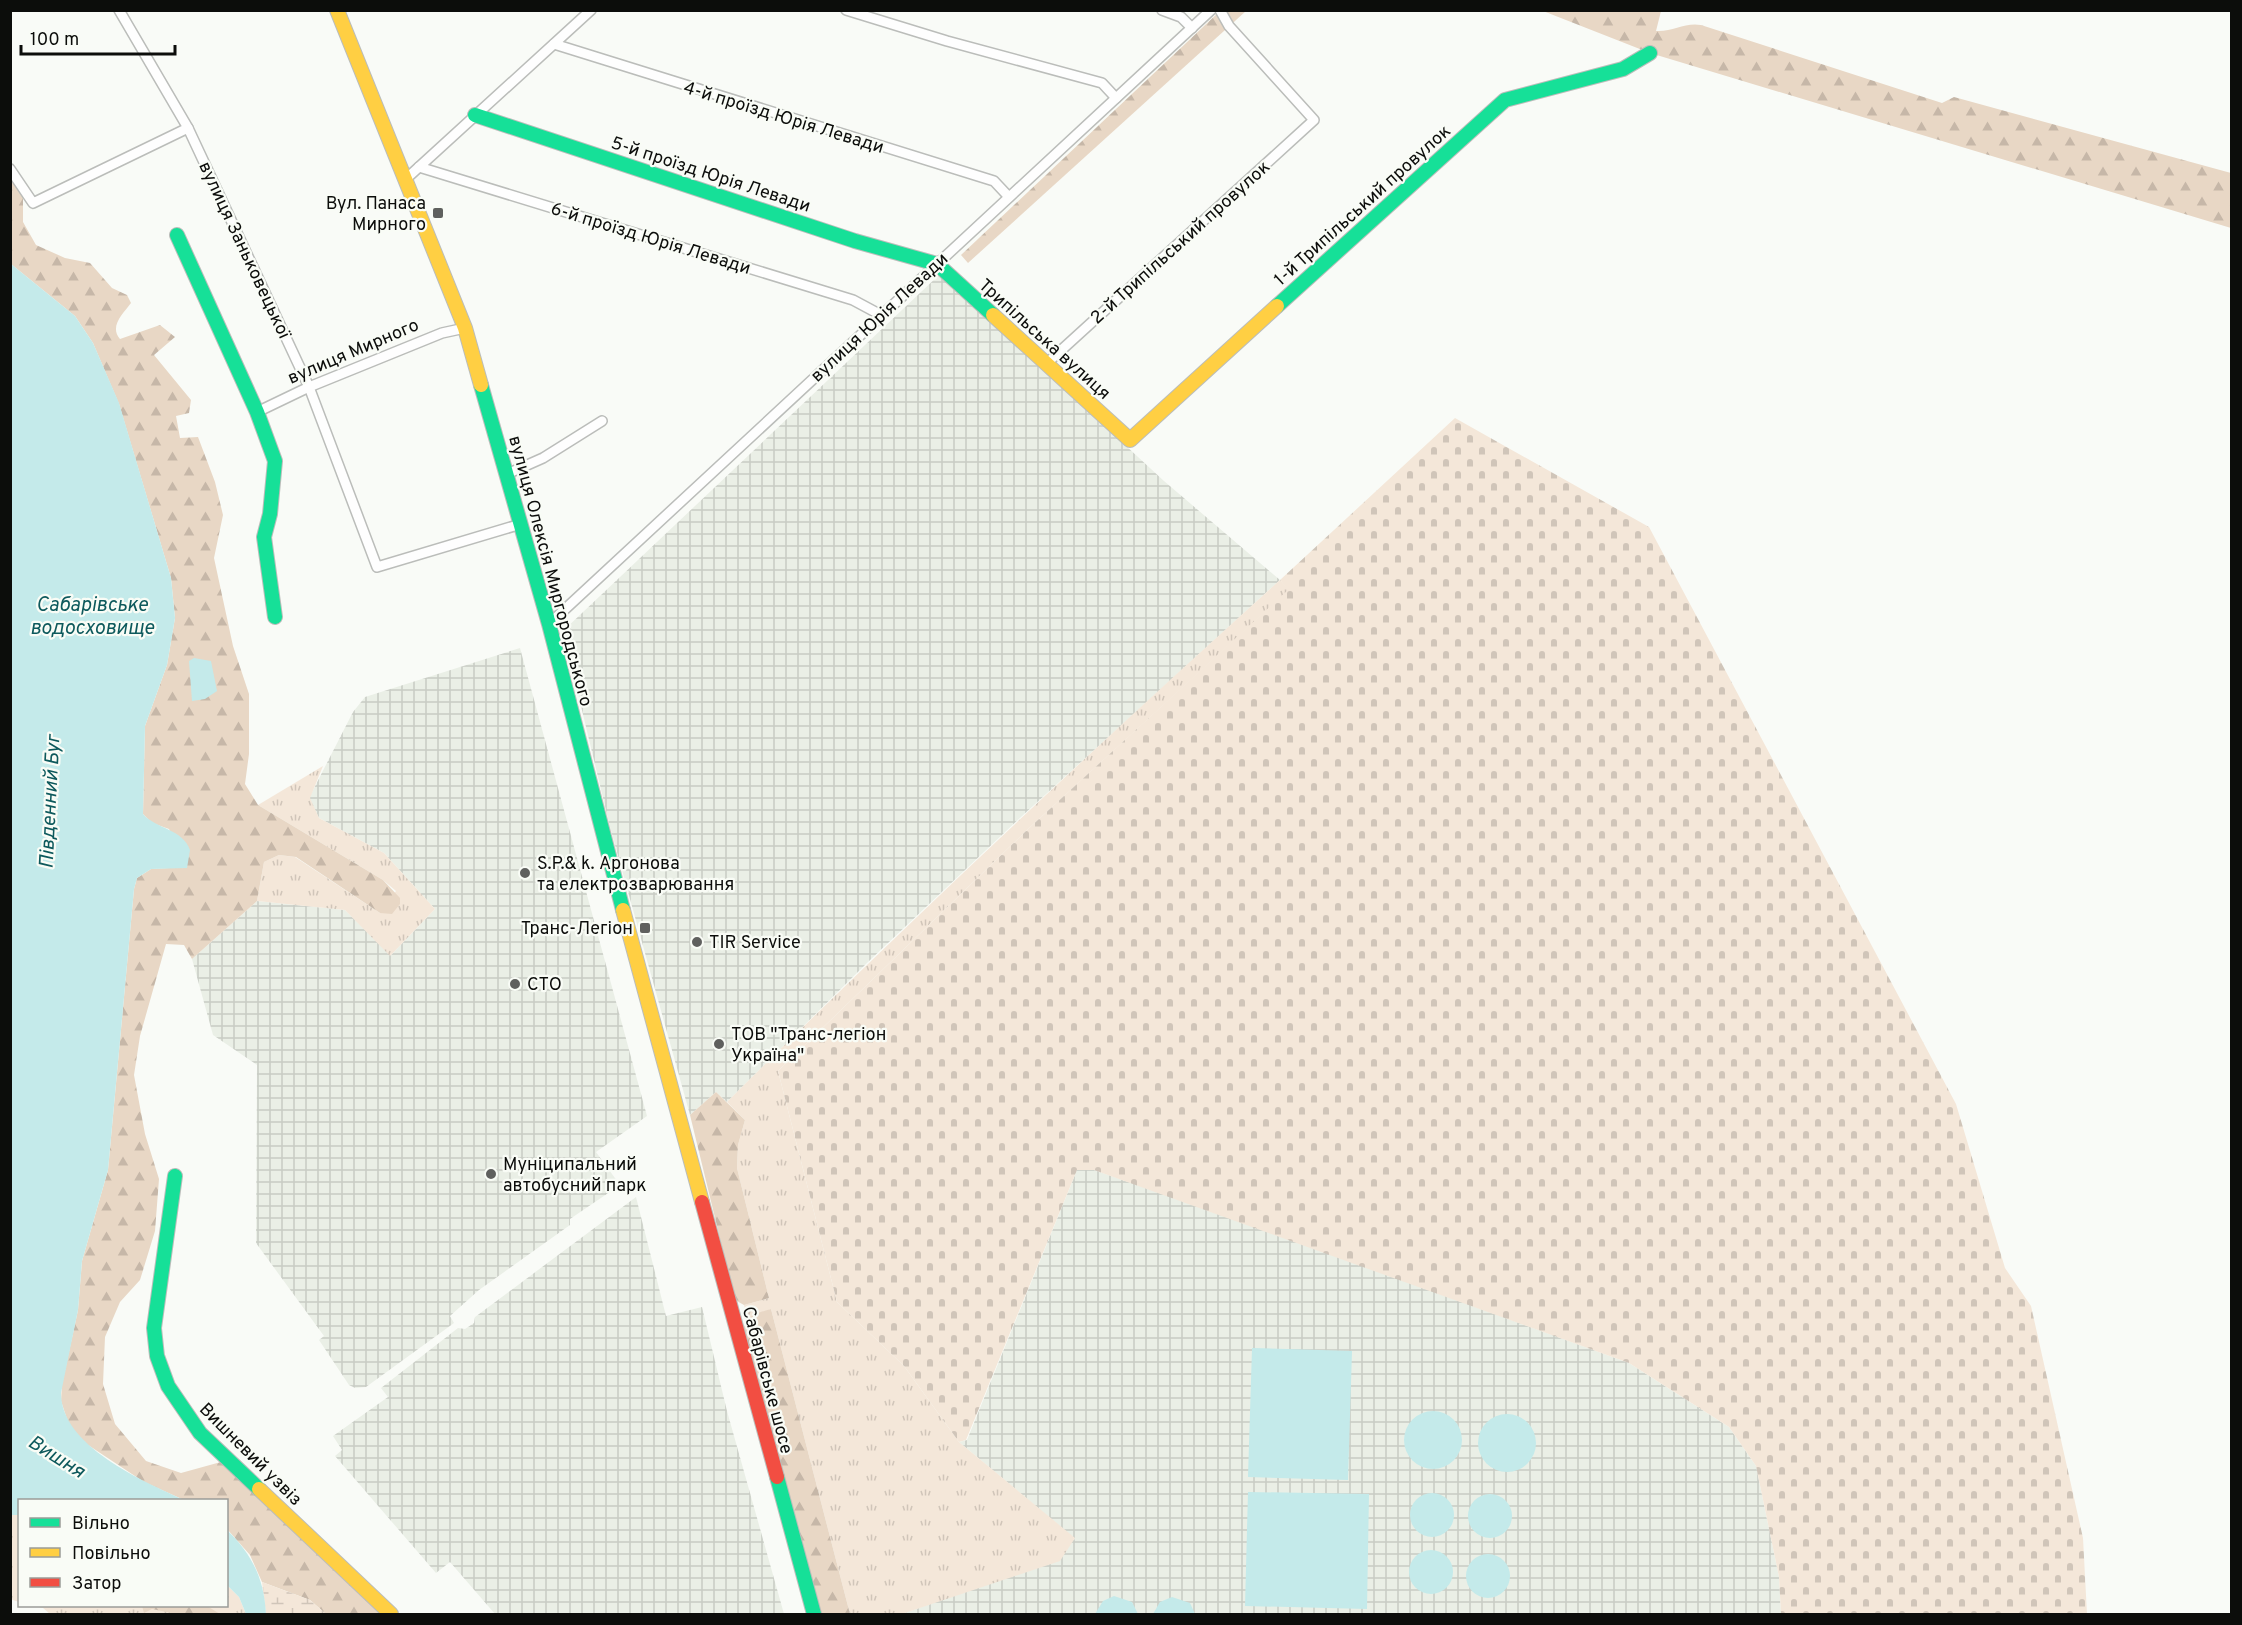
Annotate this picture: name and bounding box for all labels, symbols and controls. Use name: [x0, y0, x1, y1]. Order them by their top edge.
scale bar: [21, 18, 176, 56]
text: 100 m: [30, 29, 79, 52]
street label: 4-й проїзд Юрія Левади: [681, 77, 887, 160]
street label: 1-й Трипільський провулок: [1270, 120, 1456, 292]
street label: 5-й проїзд Юрія Левади: [608, 132, 813, 219]
street label: 2-й Трипільський провулок: [1086, 156, 1276, 330]
street label: вулиця Заньковецької: [192, 158, 295, 343]
place label: Вул. Панаса Мирного: [326, 193, 426, 237]
street label: 6-й проїзд Юрія Левади: [548, 198, 753, 281]
marker: Вул. Панаса Мирного: [431, 206, 445, 220]
street label: вулиця Юрія Левади: [806, 248, 954, 388]
street label: Трипільська вулиця: [973, 275, 1115, 406]
street label: вулиця Мирного: [285, 314, 423, 390]
street label: вулиця Олексія Миргородського: [502, 433, 597, 709]
water label: Сабарівське водосховище: [30, 593, 155, 642]
water label: Південний Буг: [35, 733, 68, 870]
place label: S.P.& k. Аргонова та електрозварювання: [537, 853, 734, 897]
marker: S.P.& k. Аргонова та електрозварювання: [518, 866, 532, 880]
place label: Транс-Легіон: [521, 918, 633, 941]
marker: Транс-Легіон: [638, 921, 652, 935]
place label: TIR Service: [709, 932, 801, 955]
marker: TIR Service: [690, 935, 704, 949]
place label: СТО: [527, 974, 562, 997]
marker: СТО: [508, 977, 522, 991]
place label: ТОВ "Транс-легіон Україна": [731, 1024, 886, 1068]
marker: ТОВ "Транс-легіон Україна": [712, 1037, 726, 1051]
place label: Муніципальний автобусний парк: [503, 1154, 647, 1198]
marker: Муніципальний автобусний парк: [484, 1167, 498, 1181]
street label: Сабарівське шосе: [736, 1304, 797, 1457]
street label: Вишневий узвіз: [193, 1399, 306, 1512]
water label: Вишня: [22, 1430, 90, 1486]
legend: [18, 1499, 228, 1607]
text: Вільно: [72, 1513, 130, 1536]
text: Повільно: [72, 1543, 151, 1566]
text: Затор: [72, 1573, 121, 1596]

